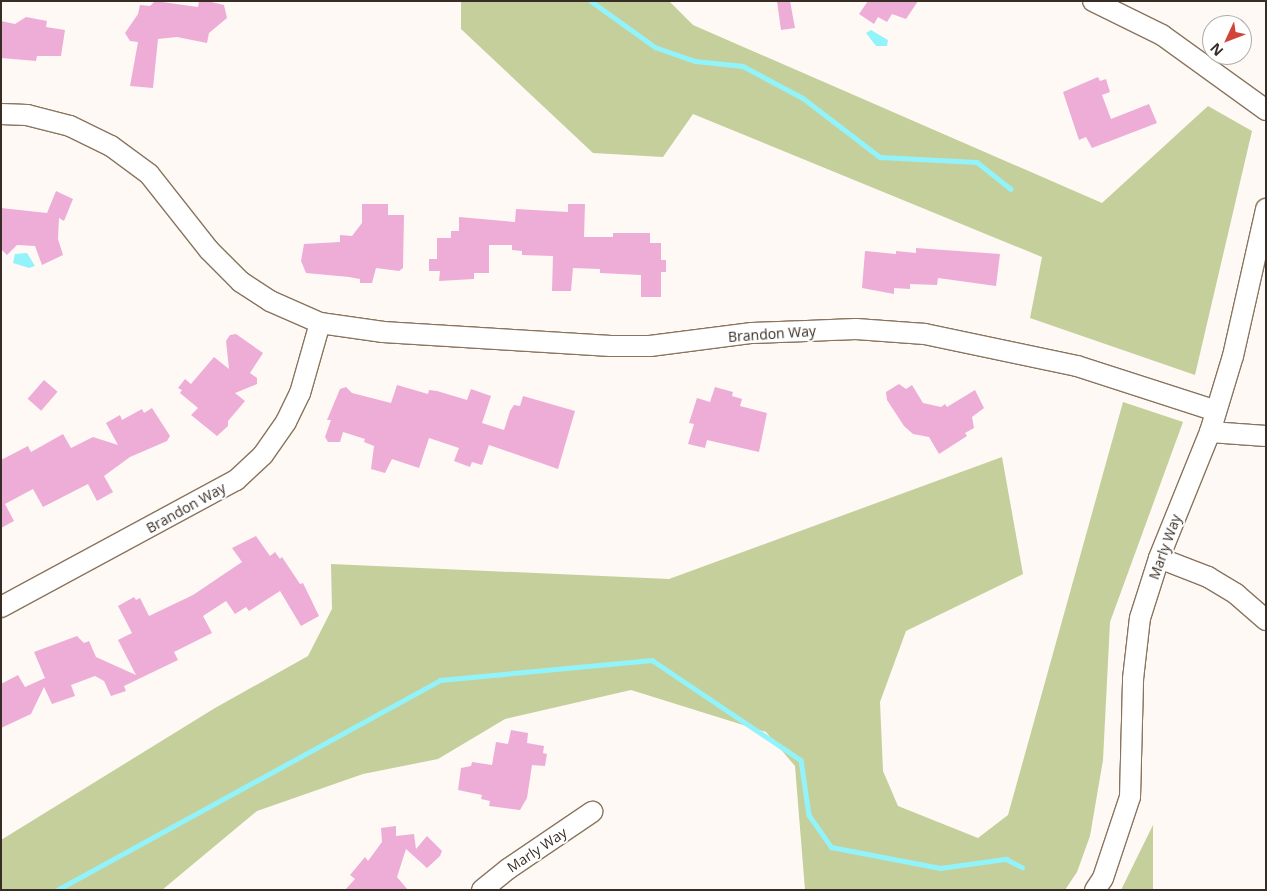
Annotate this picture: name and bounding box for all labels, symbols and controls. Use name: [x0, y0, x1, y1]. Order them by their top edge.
north arrow: [1202, 15, 1252, 65]
text: N: [1206, 39, 1227, 61]
street label: Brandon Way: [727, 323, 817, 345]
street label: Brandon Way: [143, 479, 229, 537]
street label: Marly Way: [1145, 512, 1185, 582]
street label: Marly Way: [504, 824, 570, 876]

